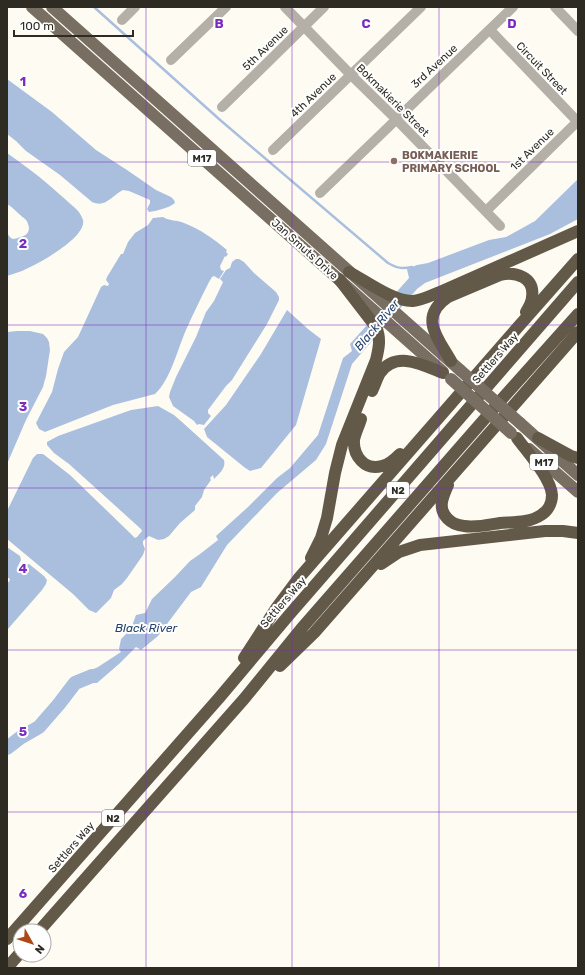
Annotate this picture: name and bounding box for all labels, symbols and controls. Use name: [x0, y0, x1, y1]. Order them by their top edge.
scale bar: [14, 12, 133, 38]
text: B: [214, 16, 224, 31]
text: C: [361, 16, 371, 31]
text: D: [507, 16, 517, 31]
text: 100 m: [20, 19, 54, 33]
street label: 5th Avenue: [240, 23, 291, 73]
street label: Circuit Street: [513, 39, 570, 98]
street label: 3rd Avenue: [409, 42, 460, 91]
street label: Bokmakierie Street: [354, 61, 432, 140]
street label: 4th Avenue: [288, 70, 339, 120]
text: 1: [20, 74, 26, 89]
street label: 1st Avenue: [508, 125, 557, 173]
place label: BOKMAKIERIE PRIMARY SCHOOL: [402, 149, 500, 175]
road number: M17: [188, 150, 216, 166]
marker: BOKMAKIERIE PRIMARY SCHOOL: [389, 156, 399, 166]
street label: Jan Smuts Drive: [269, 216, 340, 283]
text: 2: [19, 236, 27, 251]
water label: Black River: [352, 296, 403, 353]
street label: Settlers Way: [470, 330, 521, 386]
text: 3: [19, 399, 28, 414]
road number: M17: [530, 454, 558, 470]
road number: N2: [387, 482, 409, 498]
text: 4: [19, 561, 28, 576]
street label: Settlers Way: [258, 574, 309, 630]
water label: Black River: [115, 621, 177, 635]
text: 5: [19, 724, 27, 739]
road number: N2: [102, 810, 124, 826]
street label: Settlers Way: [46, 819, 97, 875]
text: 6: [19, 886, 28, 901]
north arrow: [12, 923, 52, 963]
text: N: [32, 942, 47, 956]

